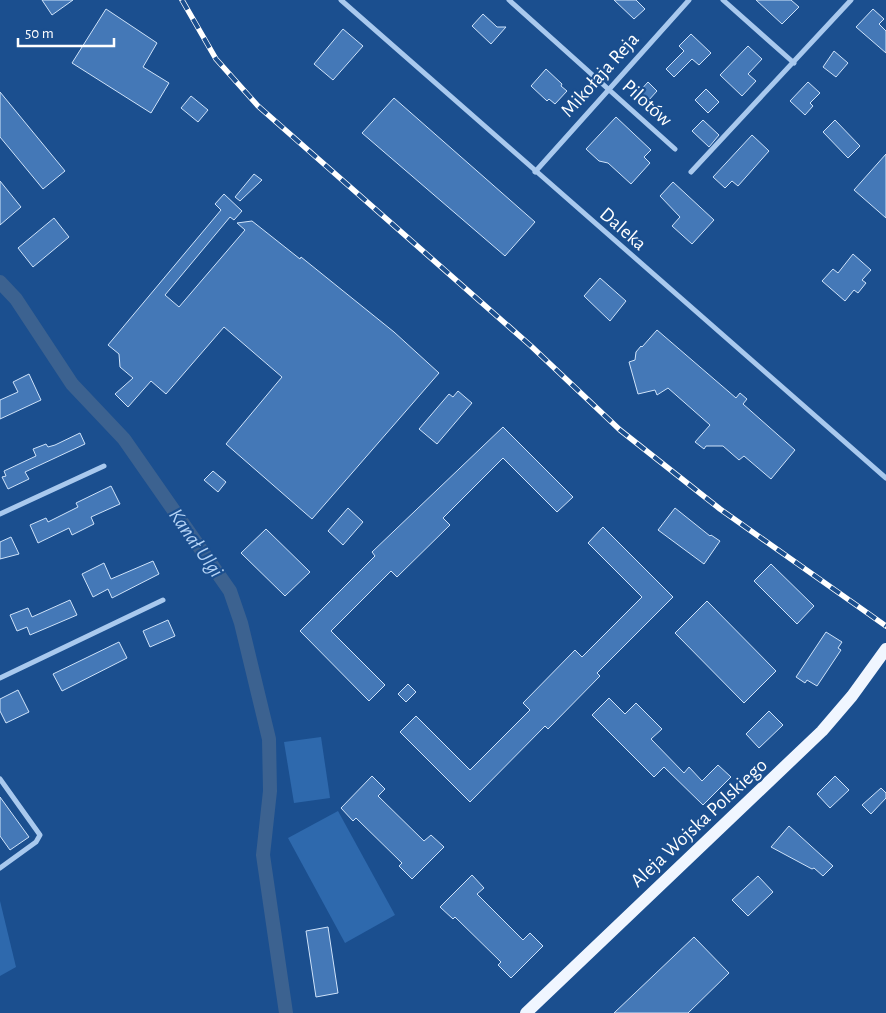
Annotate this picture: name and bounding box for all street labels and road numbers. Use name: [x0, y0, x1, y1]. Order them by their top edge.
street label: Mikołaja Reja: [557, 29, 643, 121]
street label: Pilotów: [618, 76, 676, 131]
street label: Daleka: [596, 204, 650, 254]
street label: Aleja Wojska Polskiego: [627, 755, 771, 891]

